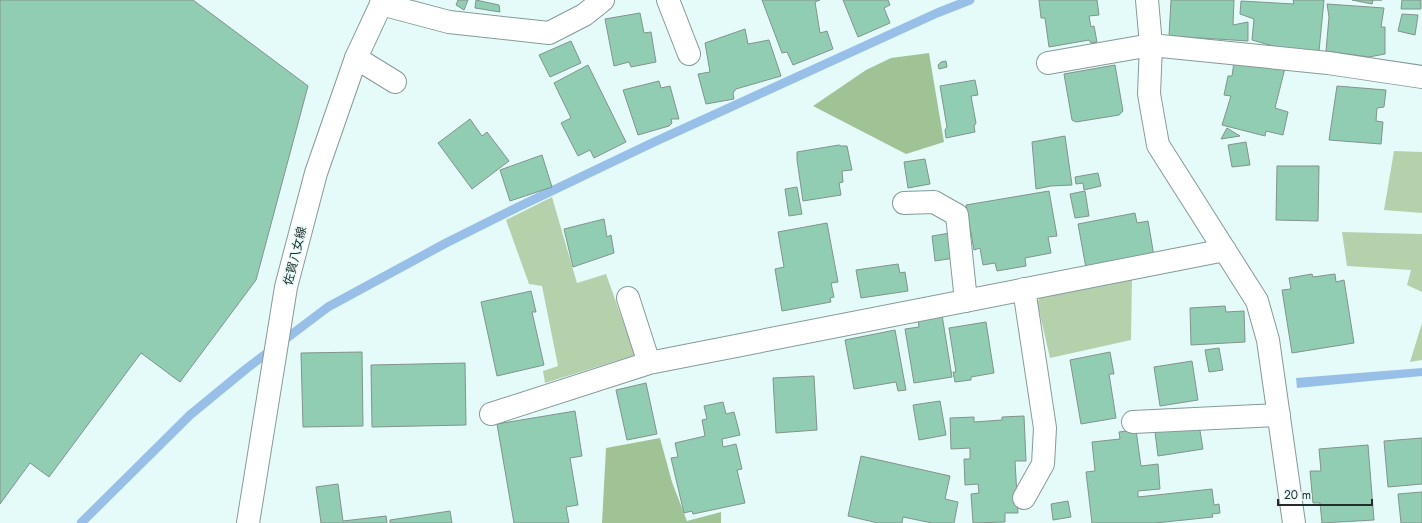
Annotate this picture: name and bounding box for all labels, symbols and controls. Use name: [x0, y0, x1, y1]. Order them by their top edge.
street label: 佐賀八女線: [279, 225, 311, 287]
scale bar: [1278, 481, 1372, 507]
text: 20 m: [1284, 486, 1311, 504]

